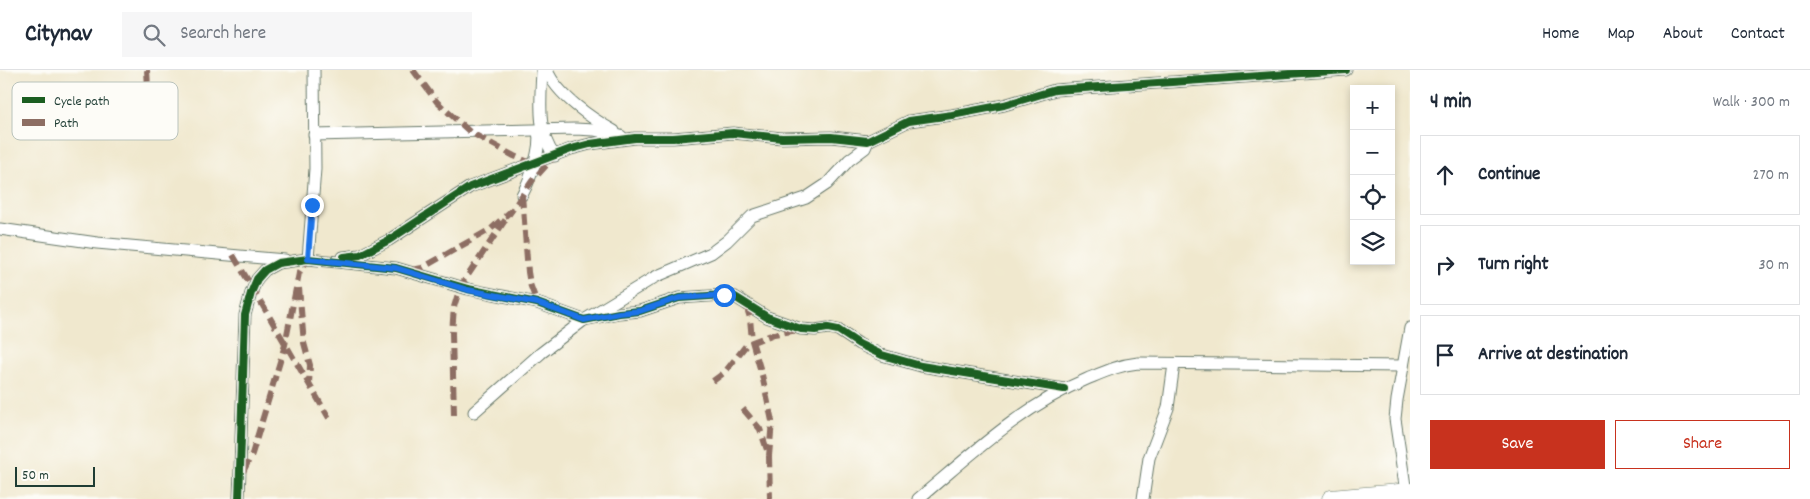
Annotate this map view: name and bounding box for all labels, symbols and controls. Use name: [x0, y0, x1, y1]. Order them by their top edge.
search box: [122, 12, 472, 57]
text: Citynav: [25, 18, 92, 52]
icon: search: [140, 21, 168, 49]
text: Search here: [180, 21, 266, 48]
text: Home: [1542, 22, 1579, 47]
text: Map: [1607, 22, 1635, 47]
text: About: [1663, 22, 1703, 47]
text: Contact: [1731, 22, 1785, 47]
legend: [12, 82, 178, 140]
map controls: [1350, 85, 1395, 265]
button: +: [1350, 85, 1395, 130]
text: 4 min: [1430, 88, 1472, 118]
text: Walk · 300 m: [1713, 91, 1790, 114]
text: Cycle path: [54, 92, 110, 112]
text: Path: [54, 114, 79, 134]
button: −: [1350, 130, 1395, 175]
icon: ahead: [1431, 161, 1459, 189]
text: Continue: [1478, 162, 1540, 189]
text: 270 m: [1753, 164, 1789, 187]
button: locate: [1350, 175, 1395, 220]
route end: [301, 194, 324, 217]
button: layers: [1350, 220, 1395, 265]
icon: right: [1431, 251, 1459, 279]
text: Turn right: [1478, 252, 1549, 279]
text: 30 m: [1759, 254, 1789, 277]
route start: [713, 284, 736, 307]
icon: arrive: [1431, 341, 1459, 369]
text: Arrive at destination: [1478, 342, 1628, 369]
button: Save: [1430, 420, 1605, 469]
button: Share: [1615, 420, 1790, 469]
scale bar: [15, 464, 95, 487]
text: 50 m: [22, 466, 49, 486]

